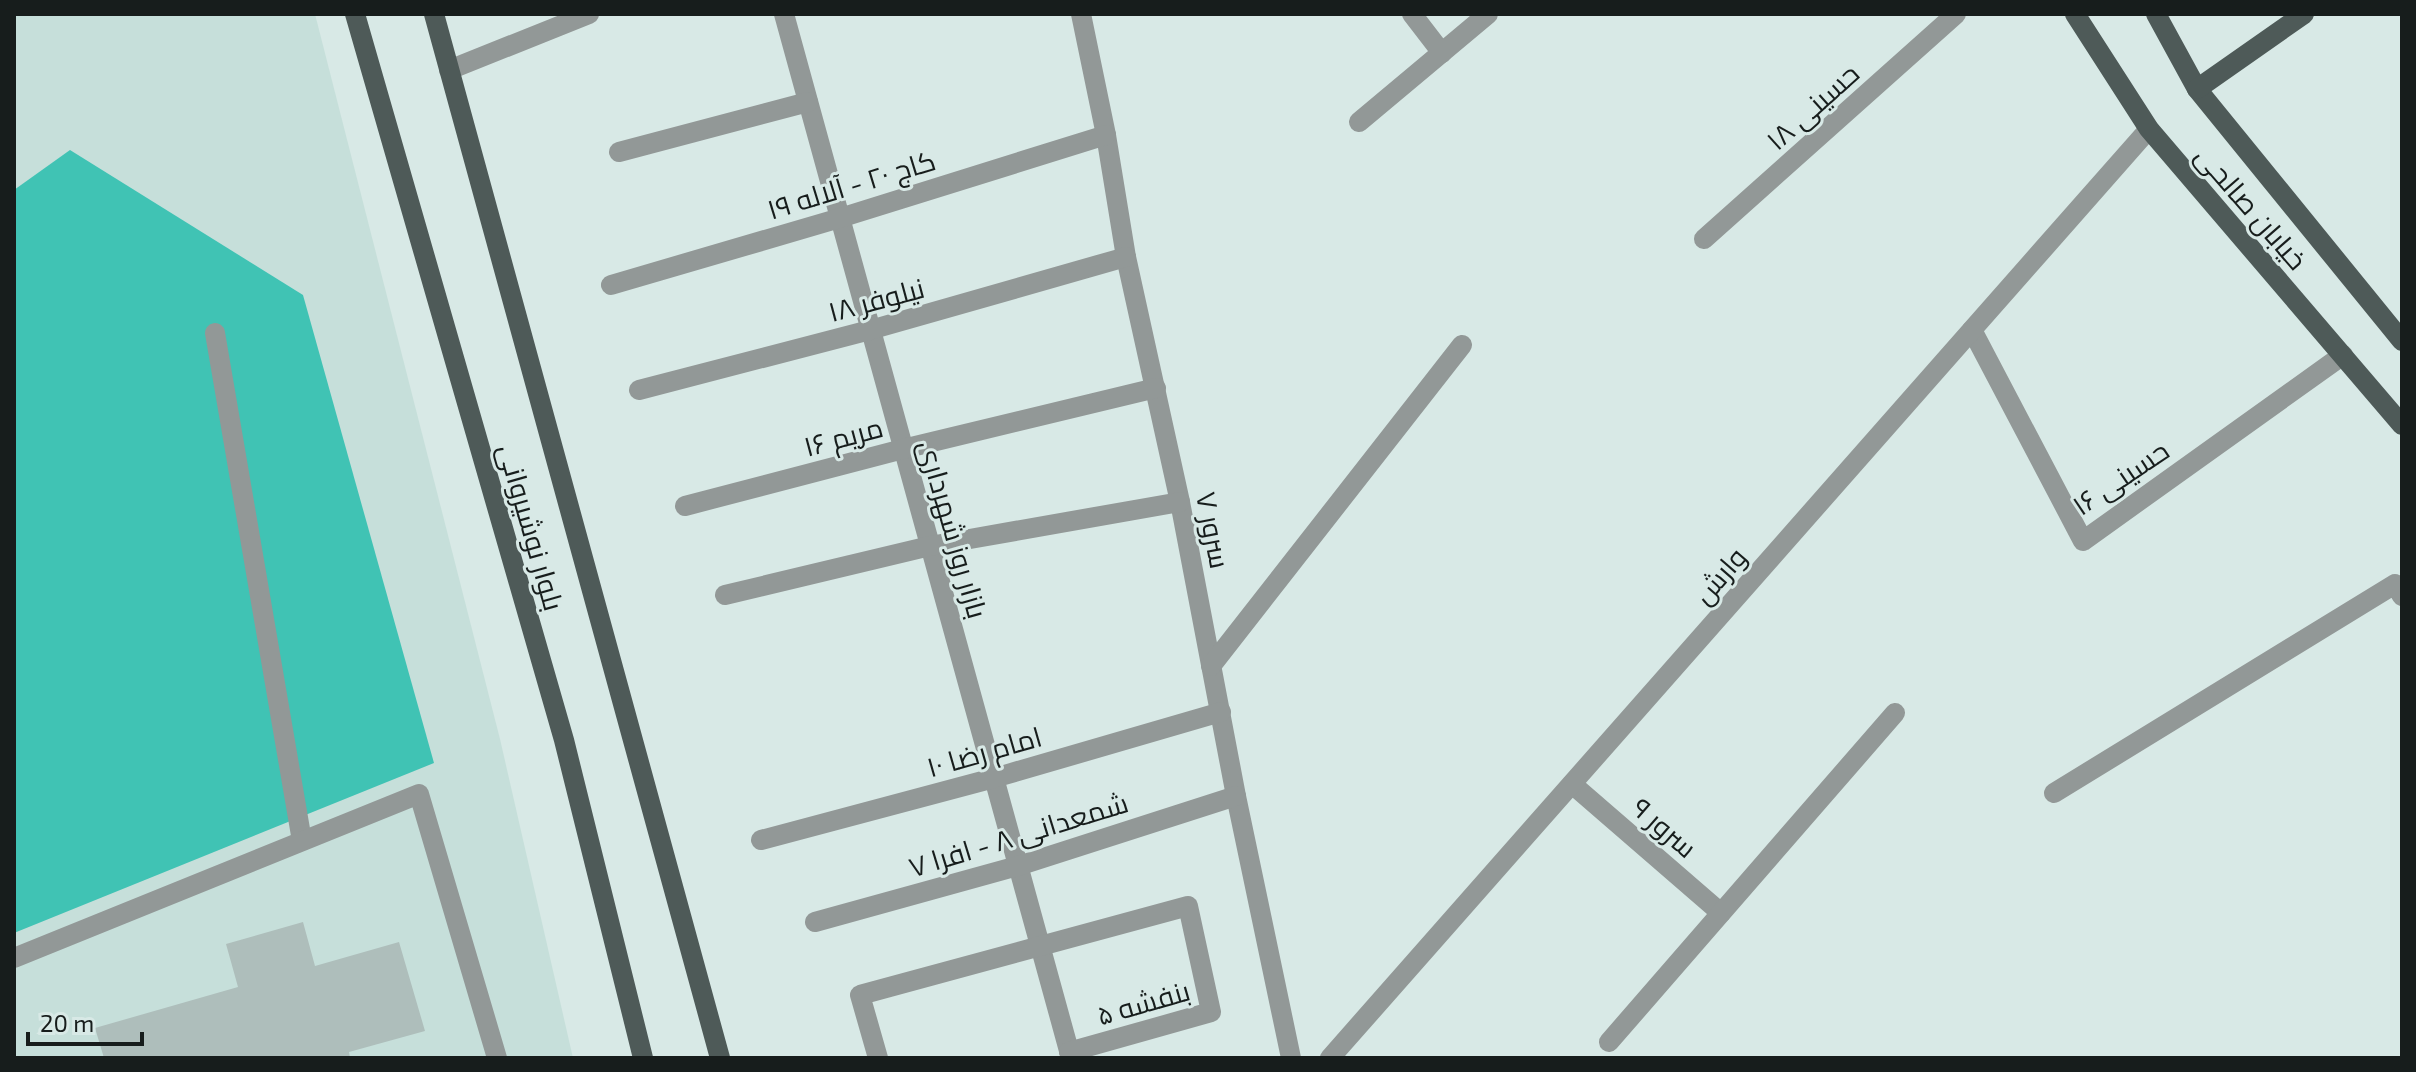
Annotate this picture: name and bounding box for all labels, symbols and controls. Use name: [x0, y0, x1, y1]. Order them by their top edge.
street label: حسینی ۱۸: [1759, 55, 1866, 157]
street label: خيابان صالحی: [2188, 138, 2315, 277]
street label: کاج ۲۰ - آلاله ۱۹: [763, 142, 940, 229]
street label: نیلوفر ۱۸: [824, 270, 928, 328]
street label: مریم ۱۶: [800, 409, 887, 467]
street label: حسینی ۱۶: [2065, 432, 2175, 522]
street label: بازار روز شهرداری: [911, 436, 996, 622]
street label: بلوار نوشیروانی: [491, 440, 572, 615]
street label: سرور ۷: [1190, 489, 1238, 571]
street label: وارش: [1685, 540, 1754, 611]
street label: امام رضا ۱۰: [923, 718, 1047, 787]
street label: شمعدانی ۸ - افرا ۷: [904, 784, 1132, 884]
street label: سرور ۹: [1626, 790, 1704, 864]
street label: بنفشه ۵: [1092, 973, 1194, 1031]
scale bar: [28, 996, 142, 1046]
text: 20 m: [40, 1008, 94, 1037]

